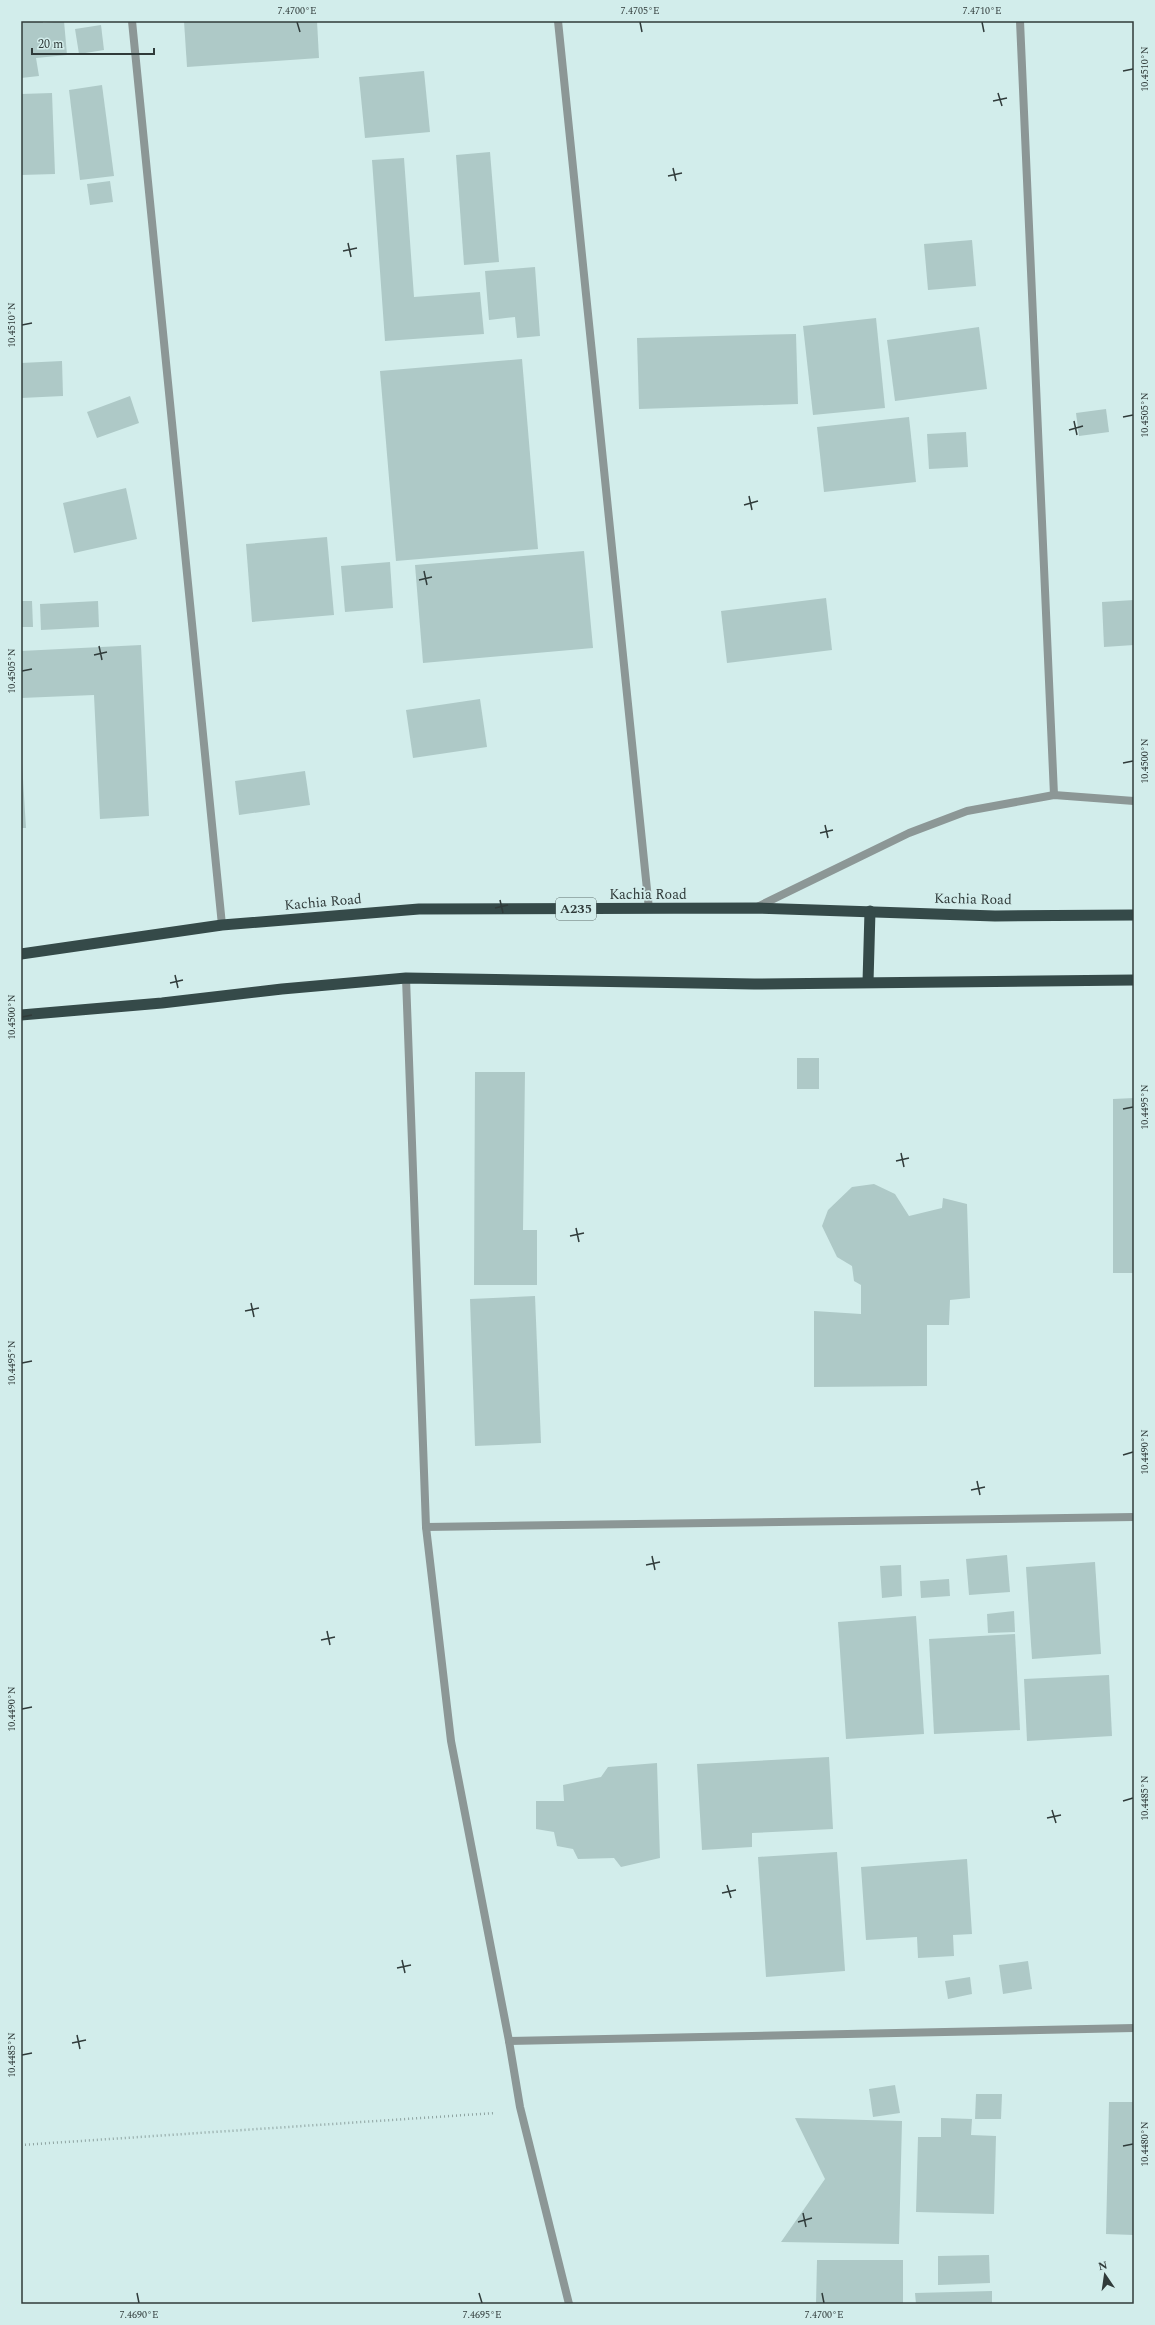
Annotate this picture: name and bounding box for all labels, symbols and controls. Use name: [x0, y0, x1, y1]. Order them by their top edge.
text: 7.4700°E: [277, 3, 317, 19]
text: 7.4705°E: [620, 3, 660, 19]
text: 7.4710°E: [962, 3, 1002, 19]
scale bar: [32, 30, 154, 56]
text: 20 m: [38, 35, 63, 54]
text: 10.4510°N: [1137, 46, 1153, 92]
text: 10.4510°N: [4, 302, 20, 348]
text: 10.4505°N: [1137, 392, 1153, 438]
text: 10.4505°N: [4, 648, 20, 694]
text: 10.4500°N: [1137, 738, 1153, 784]
street label: Kachia Road: [609, 884, 687, 905]
street label: Kachia Road: [283, 888, 363, 916]
street label: Kachia Road: [934, 888, 1012, 910]
road number: A235: [556, 898, 596, 920]
text: 10.4500°N: [4, 994, 20, 1040]
text: 10.4495°N: [1137, 1084, 1153, 1130]
text: 10.4495°N: [4, 1340, 20, 1386]
text: 10.4490°N: [1137, 1429, 1153, 1475]
text: 10.4490°N: [4, 1686, 20, 1732]
text: 10.4485°N: [1137, 1775, 1153, 1821]
text: 10.4485°N: [4, 2032, 20, 2078]
text: 10.4480°N: [1137, 2121, 1153, 2167]
north arrow: [1085, 2255, 1125, 2295]
text: N: [1097, 2256, 1109, 2275]
text: 7.4690°E: [119, 2307, 159, 2323]
text: 7.4695°E: [462, 2307, 502, 2323]
text: 7.4700°E: [804, 2307, 844, 2323]

